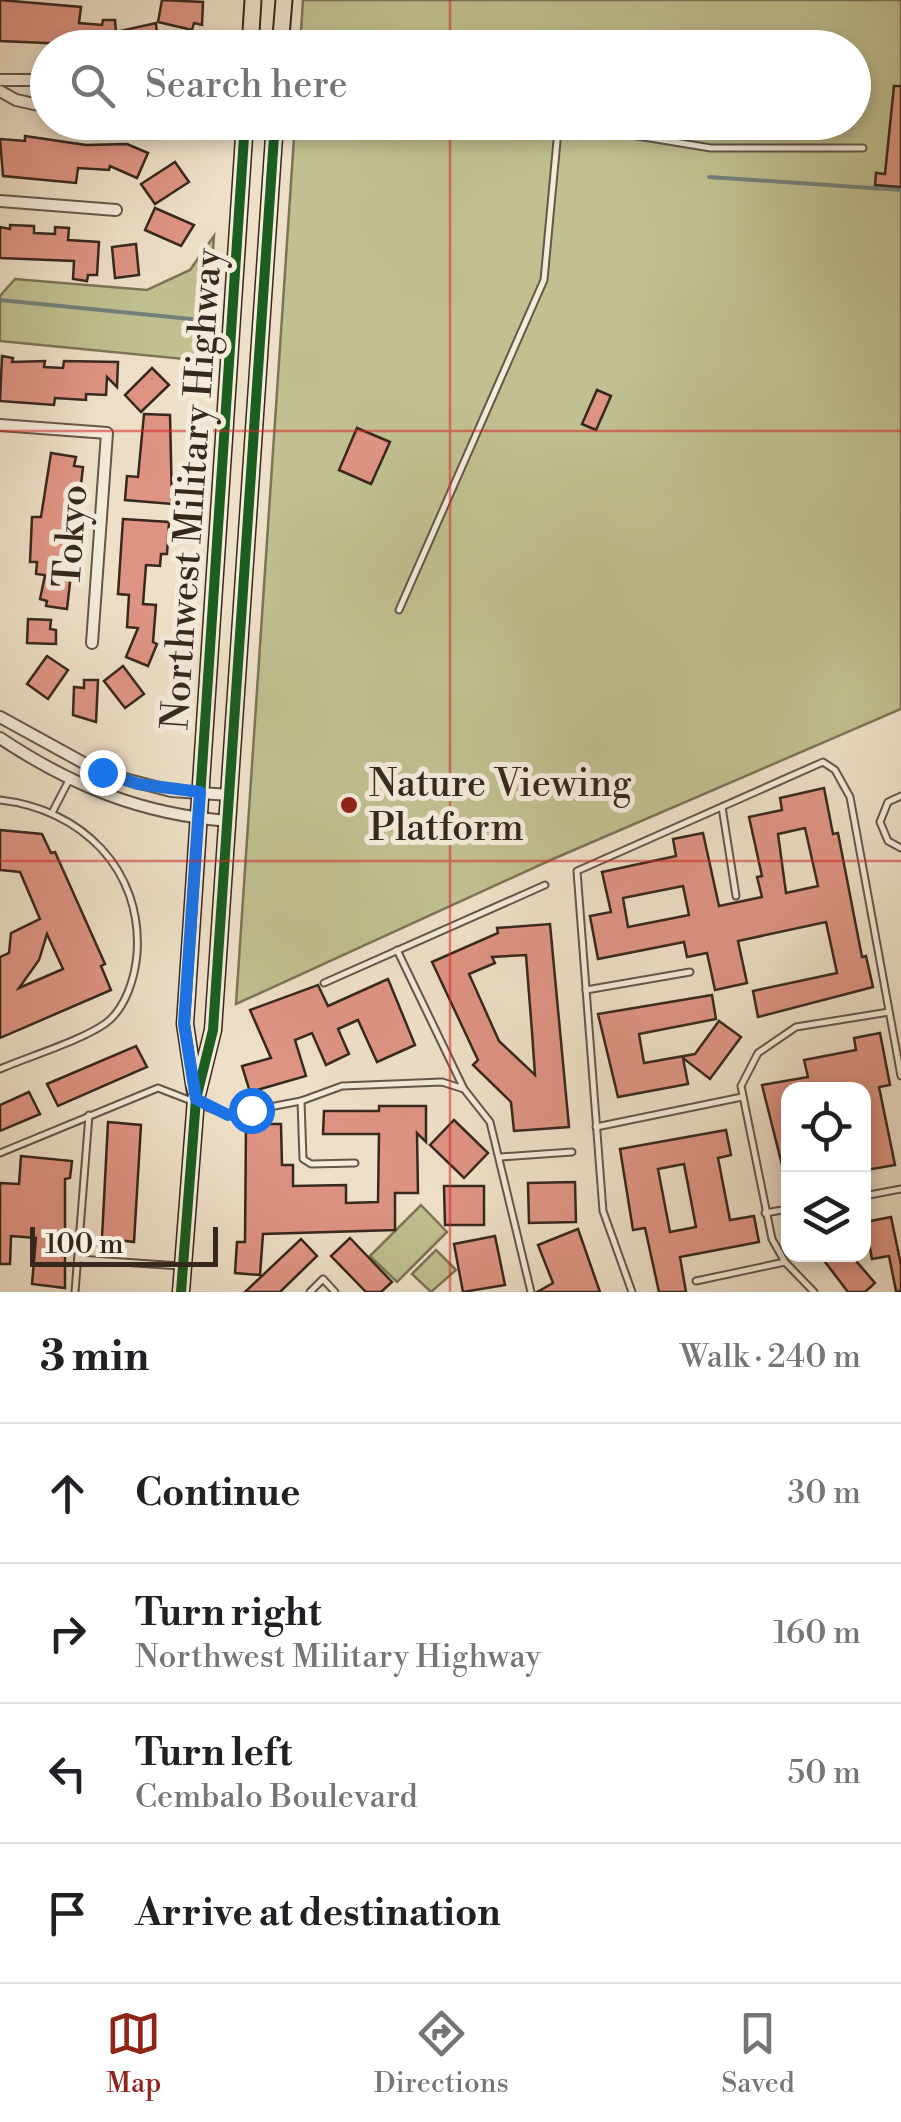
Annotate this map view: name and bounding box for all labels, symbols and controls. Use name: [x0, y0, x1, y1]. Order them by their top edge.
search box: [30, 30, 871, 140]
icon: search: [65, 58, 120, 113]
text: Search here: [145, 62, 348, 109]
street label: Northwest Military Highway: [152, 246, 233, 731]
street label: Tokyo: [44, 483, 99, 589]
route end: [80, 750, 126, 796]
place label: Nature Viewing Platform: [369, 761, 632, 852]
marker: Nature Viewing Platform: [338, 794, 360, 816]
map controls: [781, 1082, 871, 1262]
button: locate: [781, 1082, 871, 1172]
route start: [229, 1088, 275, 1134]
button: layers: [781, 1172, 871, 1262]
scale bar: [30, 1222, 218, 1266]
text: 100 m: [45, 1227, 124, 1262]
text: 3 min: [40, 1331, 149, 1384]
text: Walk · 240 m: [680, 1337, 861, 1377]
icon: ahead: [40, 1466, 95, 1521]
text: Continue: [135, 1470, 300, 1517]
text: 30 m: [787, 1473, 861, 1513]
text: Turn right: [135, 1590, 321, 1637]
icon: right: [40, 1606, 95, 1661]
text: 160 m: [773, 1613, 861, 1653]
text: Northwest Military Highway: [135, 1637, 541, 1677]
text: Turn left: [135, 1730, 292, 1777]
icon: left: [40, 1746, 95, 1801]
text: 50 m: [788, 1753, 861, 1793]
text: Cembalo Boulevard: [135, 1777, 418, 1817]
icon: arrive: [40, 1886, 95, 1941]
text: Arrive at destination: [135, 1890, 501, 1937]
tab: Map: [106, 2006, 161, 2101]
tab: Directions: [374, 2006, 509, 2101]
tab: Saved: [721, 2006, 795, 2101]

